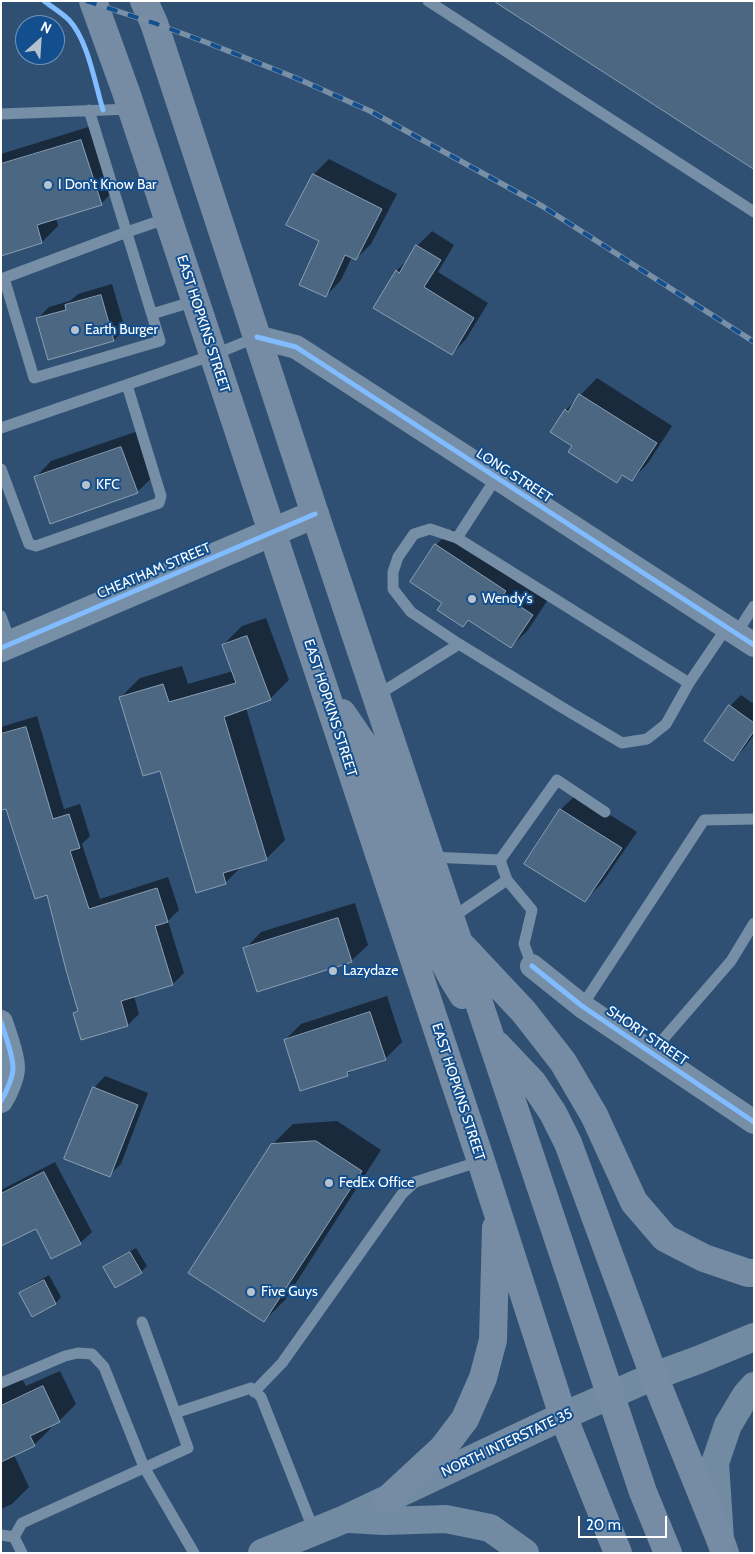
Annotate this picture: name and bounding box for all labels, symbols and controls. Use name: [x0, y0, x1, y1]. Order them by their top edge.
north arrow: [15, 15, 65, 65]
text: N: [38, 17, 55, 38]
place label: I Don't Know Bar: [58, 177, 157, 193]
marker: I Don't Know Bar: [42, 179, 54, 191]
street label: EAST HOPKINS STREET: [173, 253, 233, 395]
place label: Earth Burger: [85, 322, 158, 338]
marker: Earth Burger: [69, 324, 81, 336]
street label: LONG STREET: [473, 445, 555, 507]
place label: KFC: [96, 477, 120, 493]
marker: KFC: [80, 479, 92, 491]
street label: CHEATHAM STREET: [95, 539, 213, 603]
place label: Wendy's: [482, 591, 533, 607]
marker: Wendy's: [466, 593, 478, 605]
street label: EAST HOPKINS STREET: [300, 637, 360, 779]
place label: Lazydaze: [343, 963, 398, 979]
marker: Lazydaze: [327, 965, 339, 977]
street label: SHORT STREET: [603, 1003, 691, 1069]
street label: EAST HOPKINS STREET: [428, 1021, 488, 1163]
place label: FedEx Office: [339, 1175, 414, 1191]
marker: FedEx Office: [323, 1177, 335, 1189]
place label: Five Guys: [261, 1284, 318, 1300]
marker: Five Guys: [245, 1286, 257, 1298]
street label: NORTH INTERSTATE 35: [439, 1405, 575, 1481]
scale bar: [580, 1506, 669, 1538]
text: 20 m: [586, 1516, 621, 1534]

